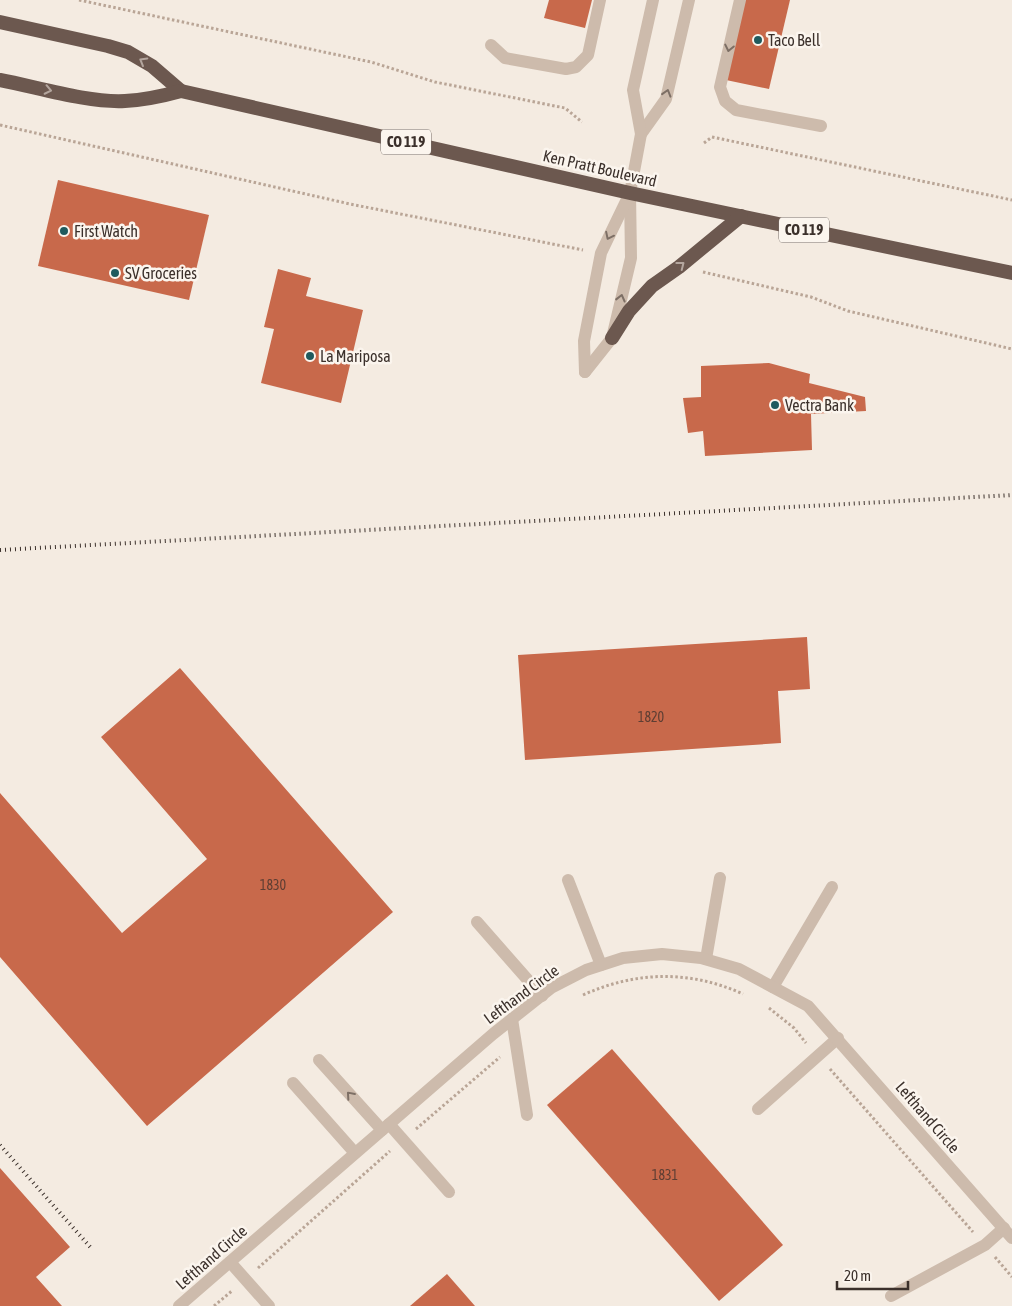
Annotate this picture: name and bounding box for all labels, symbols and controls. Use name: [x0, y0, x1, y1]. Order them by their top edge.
place label: Taco Bell: [768, 31, 821, 49]
marker: Taco Bell: [752, 34, 764, 46]
one-way arrow: [724, 43, 735, 52]
one-way arrow: [140, 57, 149, 67]
one-way arrow: [43, 84, 52, 94]
one-way arrow: [661, 89, 671, 97]
road number: CO 119: [381, 130, 431, 154]
street label: Ken Pratt Boulevard: [541, 146, 659, 190]
road number: CO 119: [779, 218, 829, 242]
place label: First Watch: [74, 222, 138, 240]
marker: First Watch: [58, 225, 70, 237]
one-way arrow: [605, 231, 615, 240]
one-way arrow: [675, 263, 684, 271]
place label: SV Groceries: [125, 264, 197, 282]
marker: SV Groceries: [109, 267, 121, 279]
one-way arrow: [615, 294, 626, 303]
place label: La Mariposa: [320, 347, 391, 366]
marker: La Mariposa: [304, 350, 316, 362]
place label: Vectra Bank: [785, 396, 854, 414]
marker: Vectra Bank: [769, 399, 781, 411]
house number: 1820: [638, 709, 665, 725]
house number: 1830: [260, 877, 287, 893]
street label: Lefthand Circle: [480, 961, 562, 1027]
street label: Lefthand Circle: [892, 1078, 964, 1156]
one-way arrow: [347, 1092, 356, 1101]
house number: 1831: [652, 1167, 678, 1183]
street label: Lefthand Circle: [172, 1221, 250, 1293]
scale bar: [837, 1258, 908, 1290]
text: 20 m: [844, 1267, 871, 1284]

